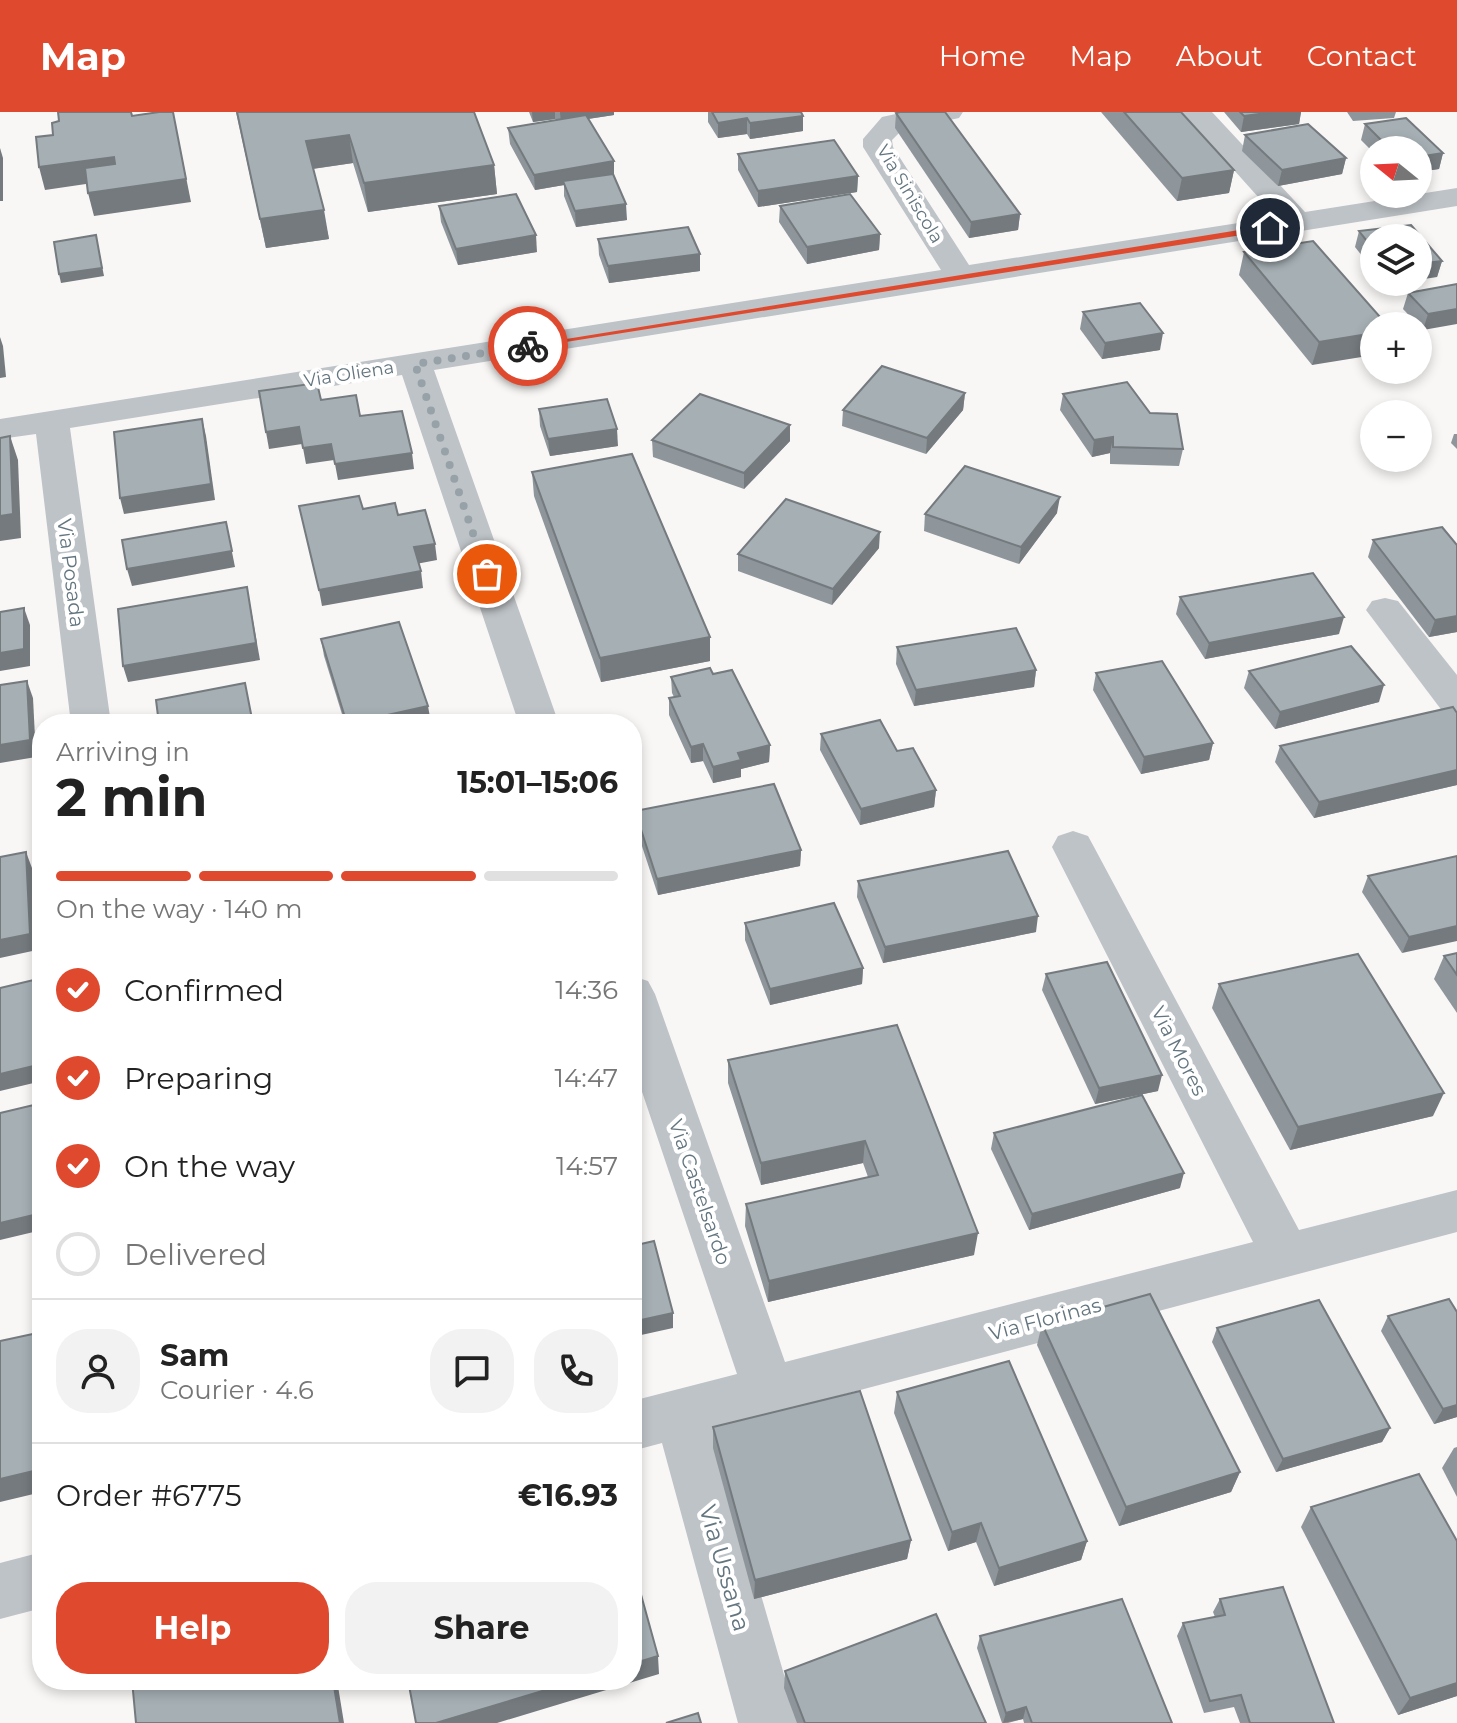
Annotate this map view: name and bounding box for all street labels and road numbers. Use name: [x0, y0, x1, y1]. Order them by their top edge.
street label: Via Siniscola: [872, 141, 948, 247]
street label: Via Oliena: [302, 356, 396, 392]
street label: Via Posada: [52, 517, 90, 629]
street label: Via Mores: [1146, 1002, 1212, 1100]
street label: Via Castelsardo: [664, 1116, 736, 1268]
street label: Via Florinas: [986, 1292, 1104, 1345]
street label: Via Ussana: [693, 1501, 757, 1635]

